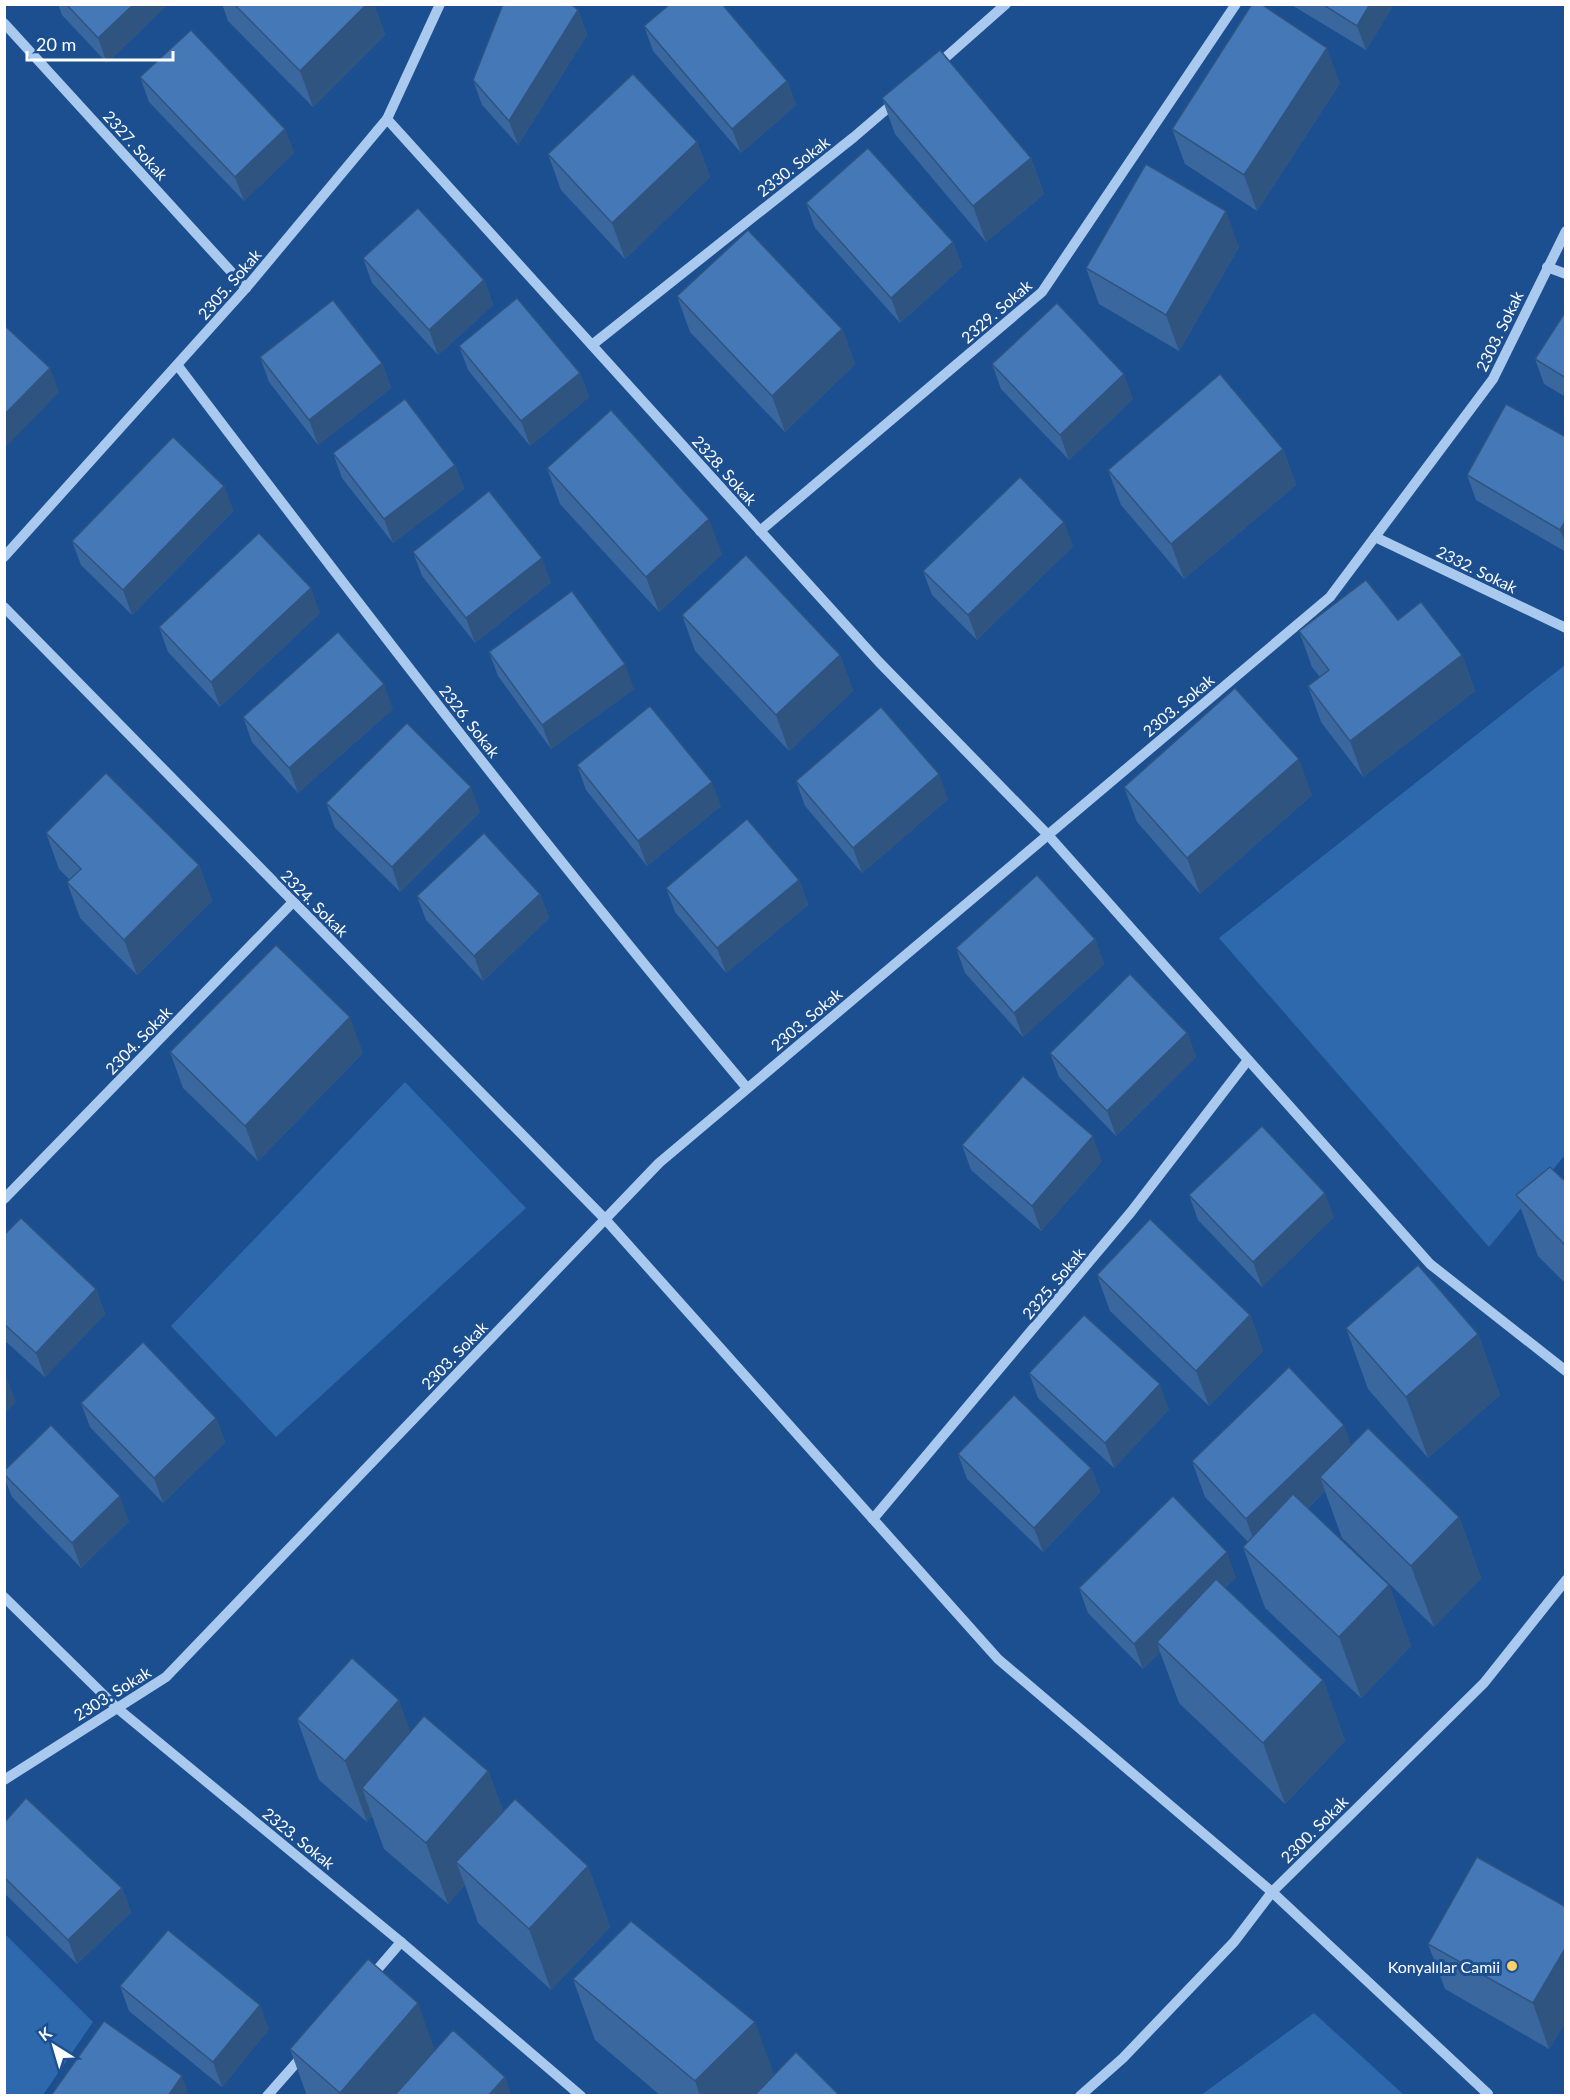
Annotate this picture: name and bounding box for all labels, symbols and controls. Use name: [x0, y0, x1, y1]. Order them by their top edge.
scale bar: [27, 24, 172, 62]
text: 20 m: [36, 33, 76, 55]
street label: 2327. Sokak: [100, 106, 173, 184]
street label: 2330. Sokak: [753, 131, 834, 200]
street label: 2305. Sokak: [193, 244, 265, 323]
street label: 2329. Sokak: [957, 275, 1036, 347]
street label: 2303. Sokak: [1471, 287, 1527, 374]
street label: 2328. Sokak: [689, 431, 762, 509]
street label: 2332. Sokak: [1434, 541, 1521, 597]
street label: 2303. Sokak: [1139, 669, 1218, 740]
street label: 2326. Sokak: [436, 681, 505, 762]
street label: 2324. Sokak: [278, 866, 353, 941]
street label: 2303. Sokak: [767, 983, 846, 1054]
street label: 2304. Sokak: [101, 1002, 176, 1078]
street label: 2325. Sokak: [1018, 1243, 1089, 1322]
street label: 2303. Sokak: [417, 1317, 492, 1393]
street label: 2303. Sokak: [70, 1661, 155, 1724]
street label: 2300. Sokak: [1277, 1791, 1352, 1866]
street label: 2323. Sokak: [259, 1803, 339, 1873]
place label: Konyalılar Camii: [1388, 1957, 1500, 1976]
marker: Konyalılar Camii: [1505, 1959, 1519, 1973]
north arrow: [24, 2016, 84, 2076]
text: K: [35, 2022, 56, 2045]

